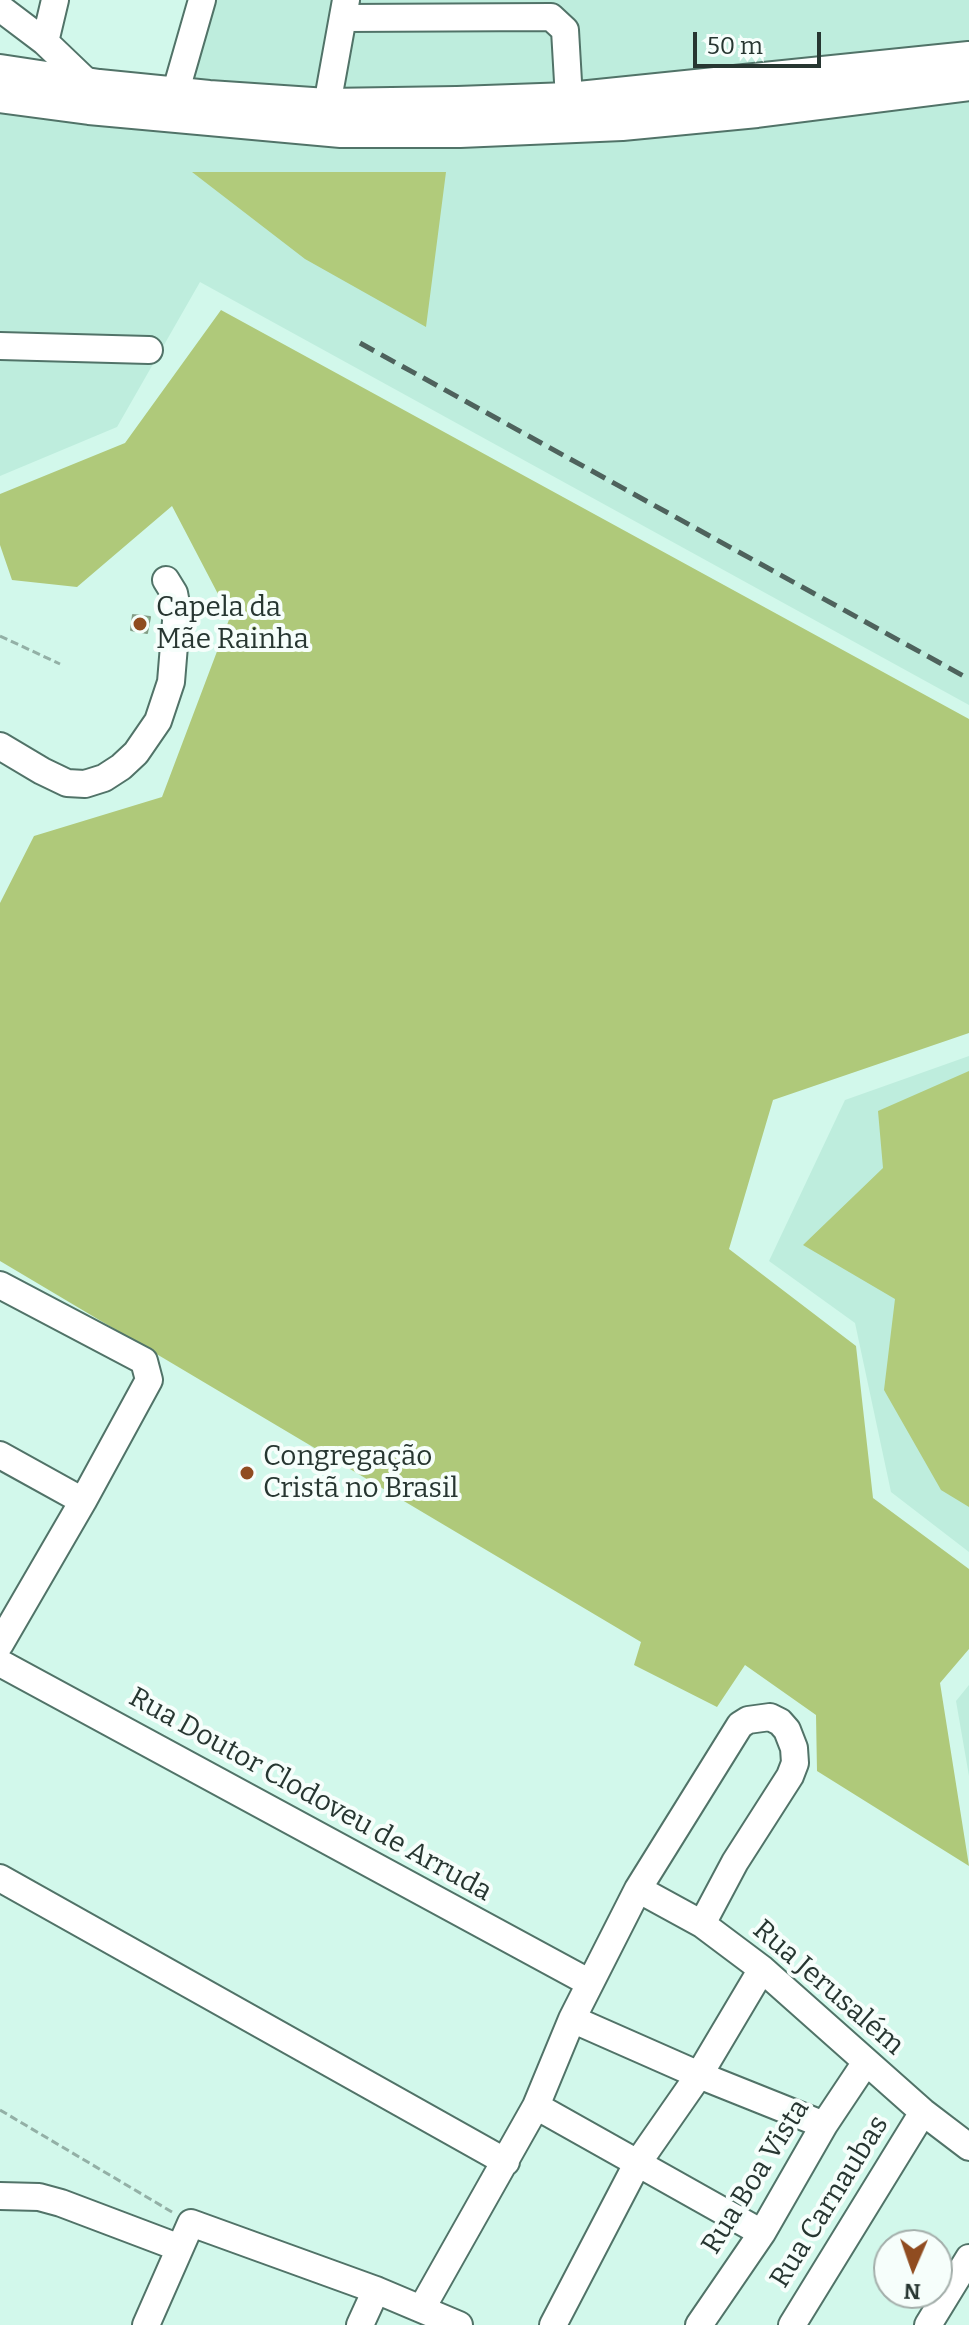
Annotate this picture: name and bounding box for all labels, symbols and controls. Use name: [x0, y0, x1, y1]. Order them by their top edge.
scale bar: [697, 16, 825, 66]
text: 50 m: [707, 32, 763, 60]
place label: Capela da Mãe Rainha: [156, 591, 309, 657]
marker: Capela da Mãe Rainha: [131, 615, 149, 633]
place label: Congregação Cristã no Brasil: [263, 1440, 458, 1506]
marker: Congregação Cristã no Brasil: [238, 1464, 256, 1482]
street label: Rua Doutor Clodoveu de Arruda: [123, 1681, 497, 1909]
street label: Rua Jerusalém: [746, 1913, 910, 2063]
street label: Rua Boa Vista: [695, 2093, 817, 2261]
street label: Rua Carnaubas: [764, 2110, 896, 2294]
north arrow: [873, 2229, 953, 2309]
text: N: [903, 2278, 921, 2305]

